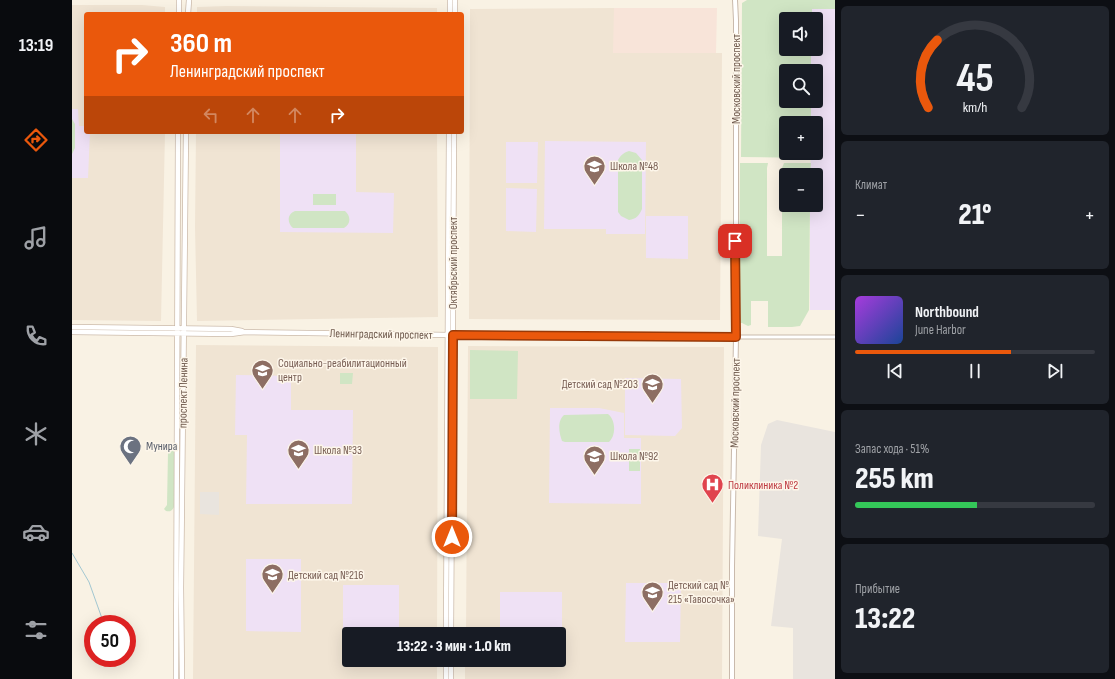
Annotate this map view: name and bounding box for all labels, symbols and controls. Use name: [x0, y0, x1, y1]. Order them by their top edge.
map controls: [779, 12, 823, 212]
button: sound: [779, 12, 823, 56]
text: 360 m: [170, 27, 232, 60]
icon: right: [104, 28, 156, 80]
street label: Московский проспект: [729, 34, 744, 124]
text: 13:19: [19, 35, 53, 56]
text: 45: [956, 54, 994, 103]
text: Ленинградский проспект: [170, 61, 325, 82]
button: search: [779, 64, 823, 108]
text: km/h: [963, 99, 987, 116]
icon: left: [200, 104, 222, 126]
icon: ahead: [242, 104, 264, 126]
icon: ahead: [284, 104, 306, 126]
icon: right: [326, 104, 348, 126]
button: +: [779, 116, 823, 160]
icon: directions: [22, 126, 50, 154]
school or university icon: Школа №48: [582, 153, 608, 186]
place label: Школа №48: [610, 159, 658, 174]
button: −: [779, 168, 823, 212]
text: Климат: [855, 177, 887, 193]
text: 21°: [958, 197, 992, 233]
text: −: [855, 202, 866, 229]
text: +: [1084, 202, 1095, 229]
street label: Октябрьский проспект: [446, 217, 461, 309]
icon: music: [22, 224, 50, 252]
pin: [718, 224, 752, 258]
icon: arrive: [724, 230, 746, 252]
text: Northbound: [915, 303, 979, 322]
icon: phone: [22, 322, 50, 350]
text: June Harbor: [915, 322, 966, 338]
street label: Ленинградский проспект: [329, 326, 433, 343]
place label: Социально-реабилитационный центр: [278, 356, 407, 385]
street label: проспект Ленина: [175, 357, 192, 428]
school or university icon: Социально-реабилитационный центр: [250, 357, 276, 390]
street label: Московский проспект: [727, 358, 744, 448]
icon: previous: [884, 360, 906, 382]
icon: pause: [964, 360, 986, 382]
icon: next: [1044, 360, 1066, 382]
school or university icon: Детский сад №203: [640, 371, 666, 404]
place label: Детский сад №203: [562, 377, 638, 392]
icon: climate: [22, 420, 50, 448]
mosque icon: Мунира: [117, 433, 143, 466]
school or university icon: Школа №33: [286, 437, 312, 470]
place label: Мунира: [146, 439, 178, 454]
text: Запас хода · 51%: [855, 441, 929, 457]
place label: Школа №33: [314, 443, 362, 458]
school or university icon: Школа №92: [582, 443, 608, 476]
place label: Школа №92: [610, 449, 658, 464]
text: 255 km: [855, 461, 934, 497]
hospital icon: Поликлиника №2: [699, 472, 725, 505]
place label: Поликлиника №2: [728, 478, 798, 493]
position arrow: [431, 516, 473, 558]
icon: car: [22, 518, 50, 546]
school or university icon: Детский сад №216: [260, 562, 286, 595]
place label: Детский сад №216: [288, 568, 363, 583]
place label: Детский сад № 215 «Тавосочка»: [668, 578, 735, 607]
school or university icon: Детский сад № 215 «Тавосочка»: [640, 579, 666, 612]
text: Прибытие: [855, 581, 900, 597]
text: 13:22: [855, 601, 915, 637]
speed limit sign: 50: [84, 615, 136, 667]
icon: filters: [22, 616, 50, 644]
text: 13:22 · 3 мин · 1.0 km: [397, 637, 511, 656]

